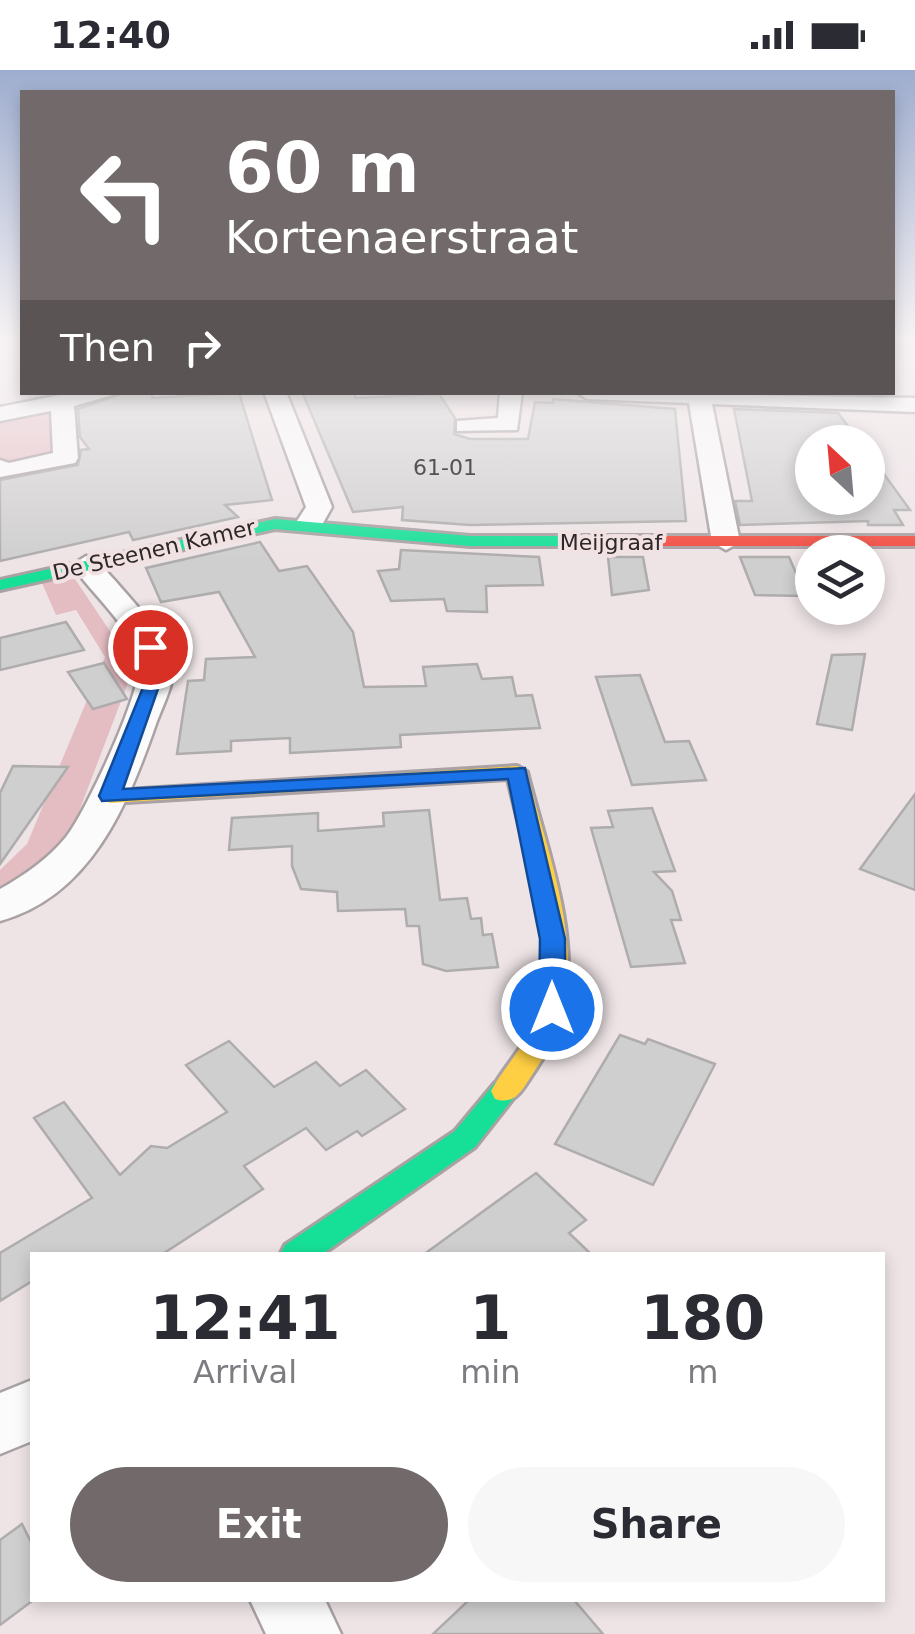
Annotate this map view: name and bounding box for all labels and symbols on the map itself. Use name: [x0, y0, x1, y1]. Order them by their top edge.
north arrow: [795, 425, 885, 515]
house number: 61-01: [413, 455, 477, 480]
street label: De Steenen Kamer: [50, 514, 259, 585]
street label: Meijgraaf: [560, 530, 663, 555]
pin: [108, 605, 193, 690]
position arrow: [500, 957, 604, 1061]

